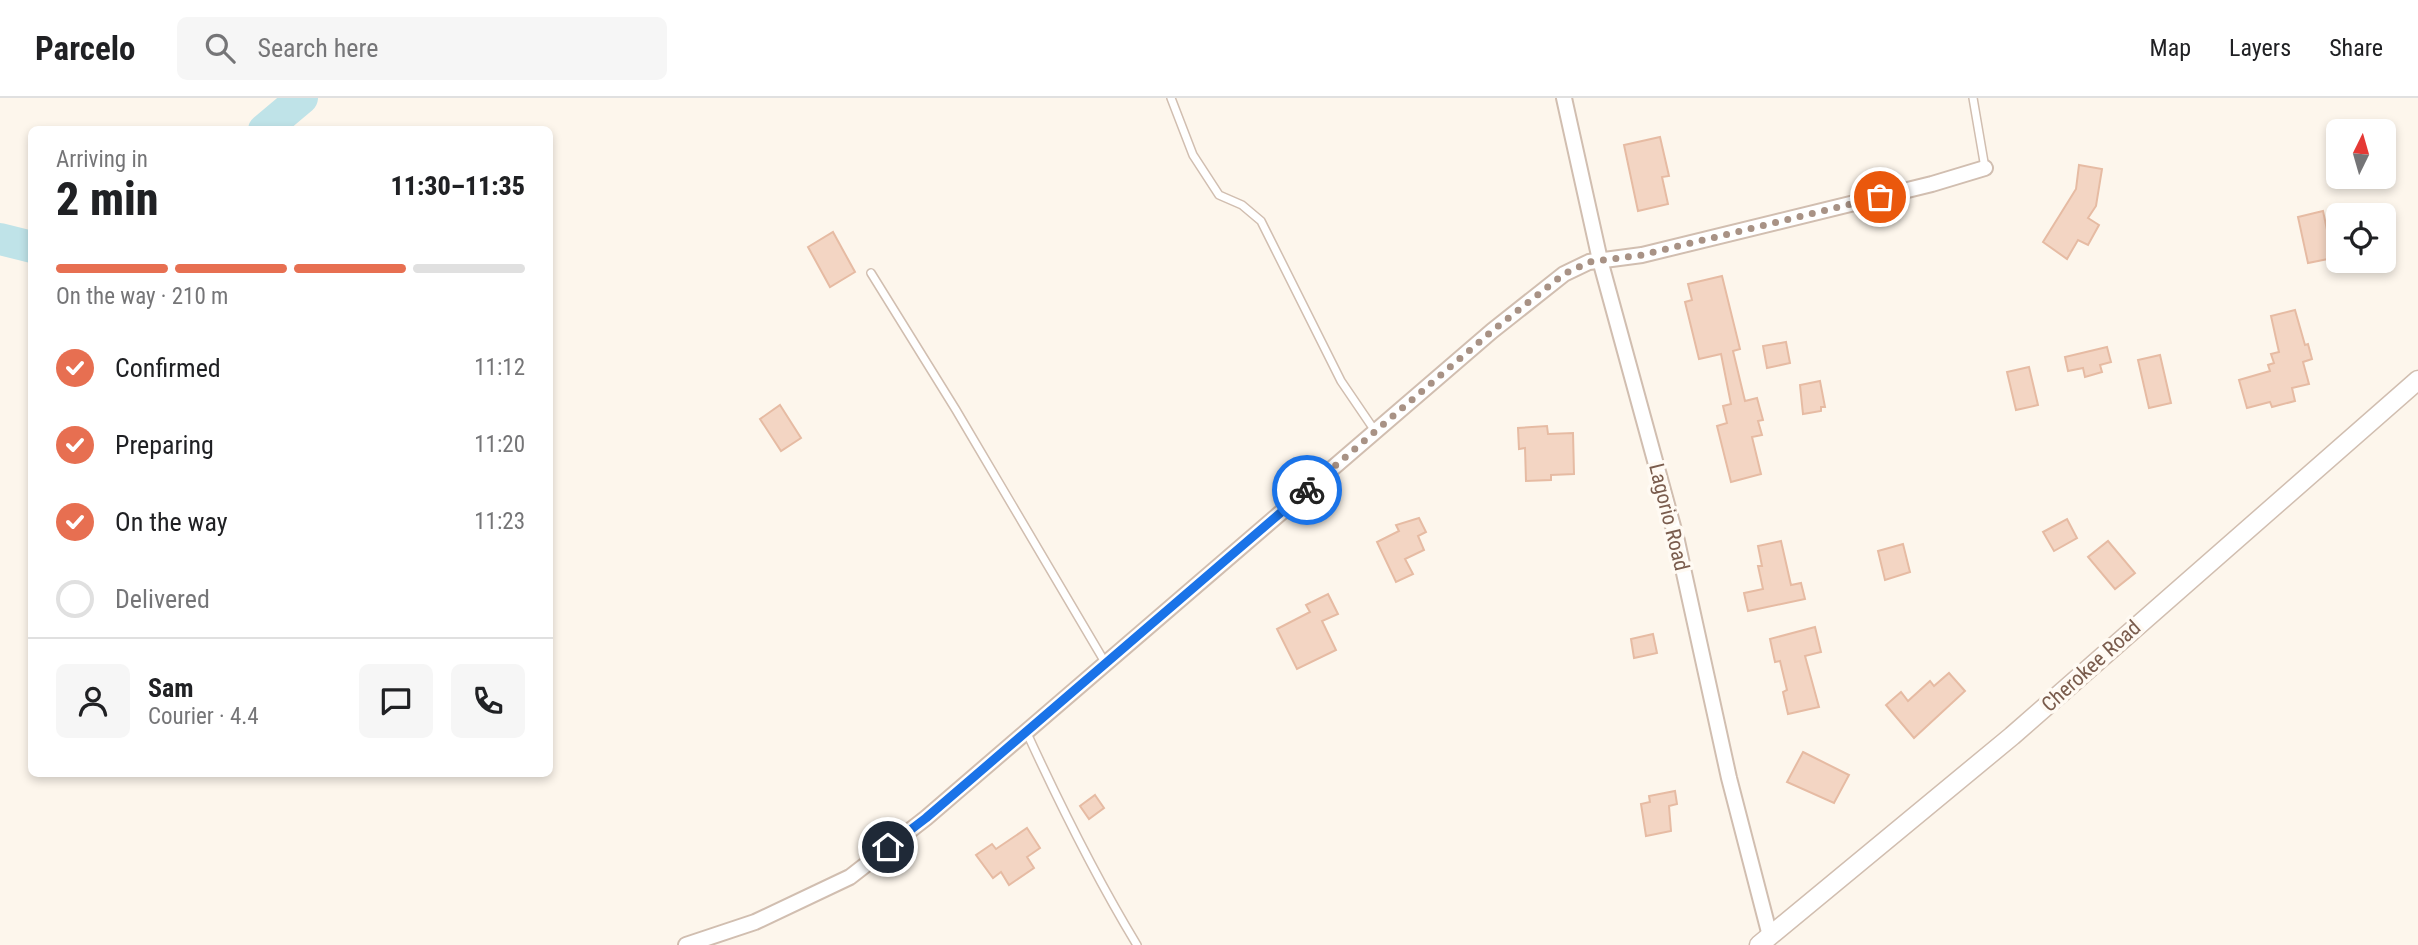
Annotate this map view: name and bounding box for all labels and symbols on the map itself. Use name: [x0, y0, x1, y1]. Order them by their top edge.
north arrow: [2326, 119, 2396, 189]
pin: [1850, 167, 1910, 227]
courier: [1272, 455, 1342, 525]
street label: Lagorio Road: [1644, 461, 1694, 573]
street label: Cherokee Road: [2037, 615, 2145, 717]
pin: [858, 817, 918, 877]

